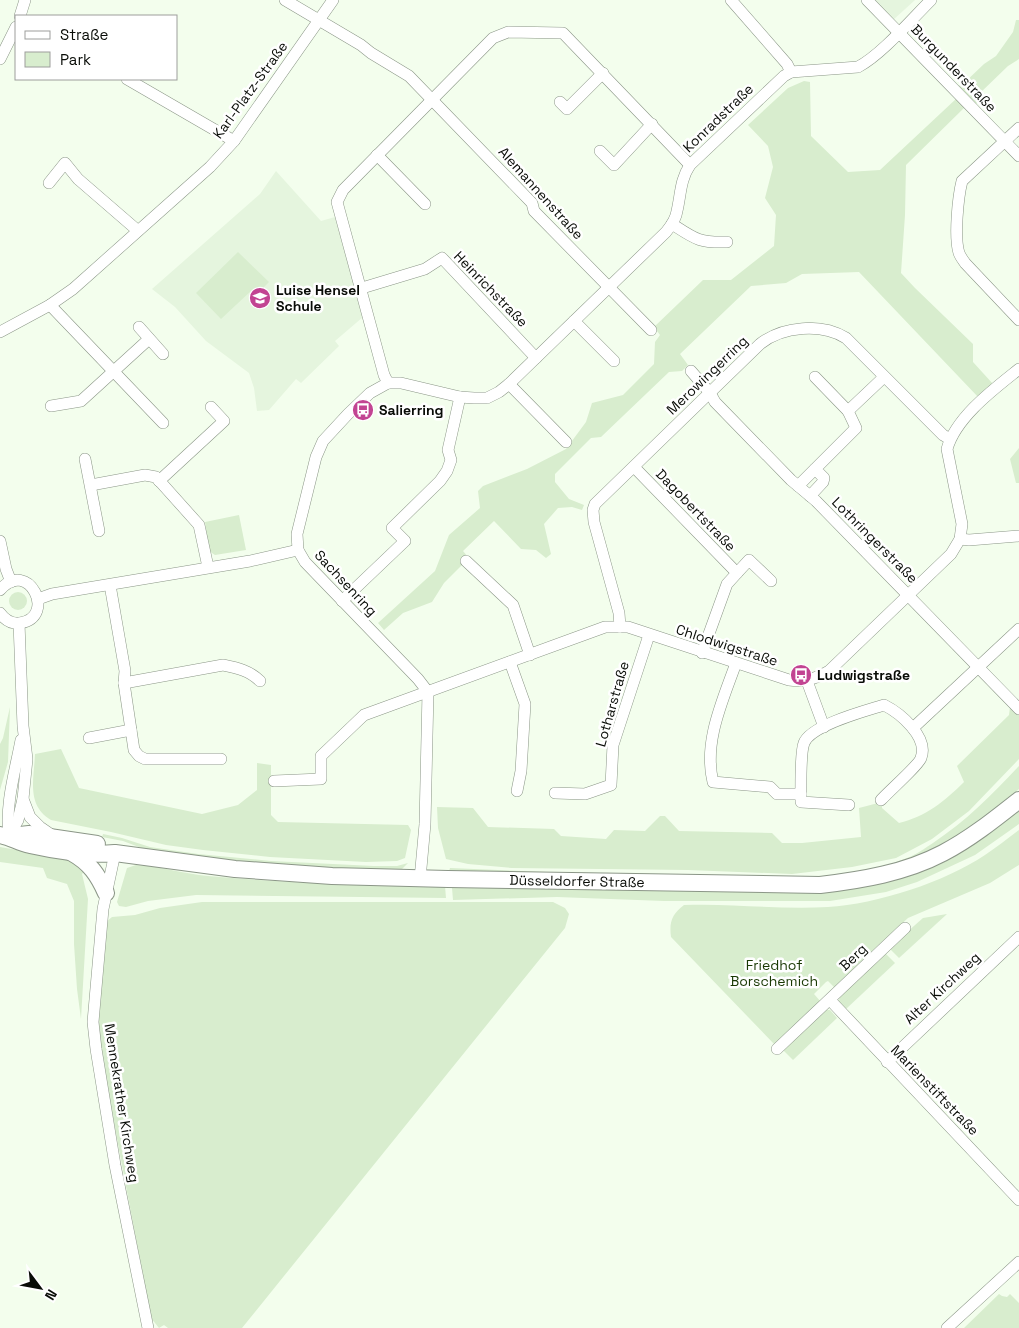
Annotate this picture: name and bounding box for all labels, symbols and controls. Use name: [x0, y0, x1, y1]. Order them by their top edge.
legend: [15, 15, 178, 80]
street label: Burgunderstraße: [907, 20, 1001, 116]
text: Straße: [60, 25, 109, 44]
street label: Karl-Platz-Straße: [209, 38, 291, 142]
text: Park: [60, 50, 91, 69]
street label: Konradstraße: [679, 80, 757, 156]
street label: Alemannenstraße: [495, 143, 587, 243]
street label: Heinrichstraße: [450, 247, 532, 331]
place label: Luise Hensel Schule: [276, 281, 360, 315]
school or university icon: Luise Hensel Schule: [248, 286, 272, 310]
street label: Merowingerring: [663, 332, 751, 418]
bus stop icon: Salierring: [351, 398, 375, 422]
place label: Salierring: [379, 401, 443, 419]
street label: Dagobertstraße: [652, 465, 740, 555]
street label: Lothringerstraße: [828, 493, 922, 587]
street label: Sachsenring: [311, 546, 381, 620]
street label: Chlodwigstraße: [674, 620, 780, 670]
street label: Lotharstraße: [591, 659, 633, 749]
bus stop icon: Ludwigstraße: [789, 663, 813, 687]
place label: Ludwigstraße: [817, 666, 910, 684]
street label: Düsseldorfer Straße: [509, 871, 645, 891]
street label: Berg: [835, 940, 871, 974]
street label: Alter Kirchweg: [900, 948, 984, 1028]
park label: Friedhof Borschemich: [730, 956, 818, 990]
street label: Mennekrather Kirchweg: [101, 1022, 143, 1184]
street label: Marienstiftstraße: [887, 1041, 983, 1139]
north arrow: [15, 1263, 65, 1313]
text: N: [41, 1286, 61, 1304]

